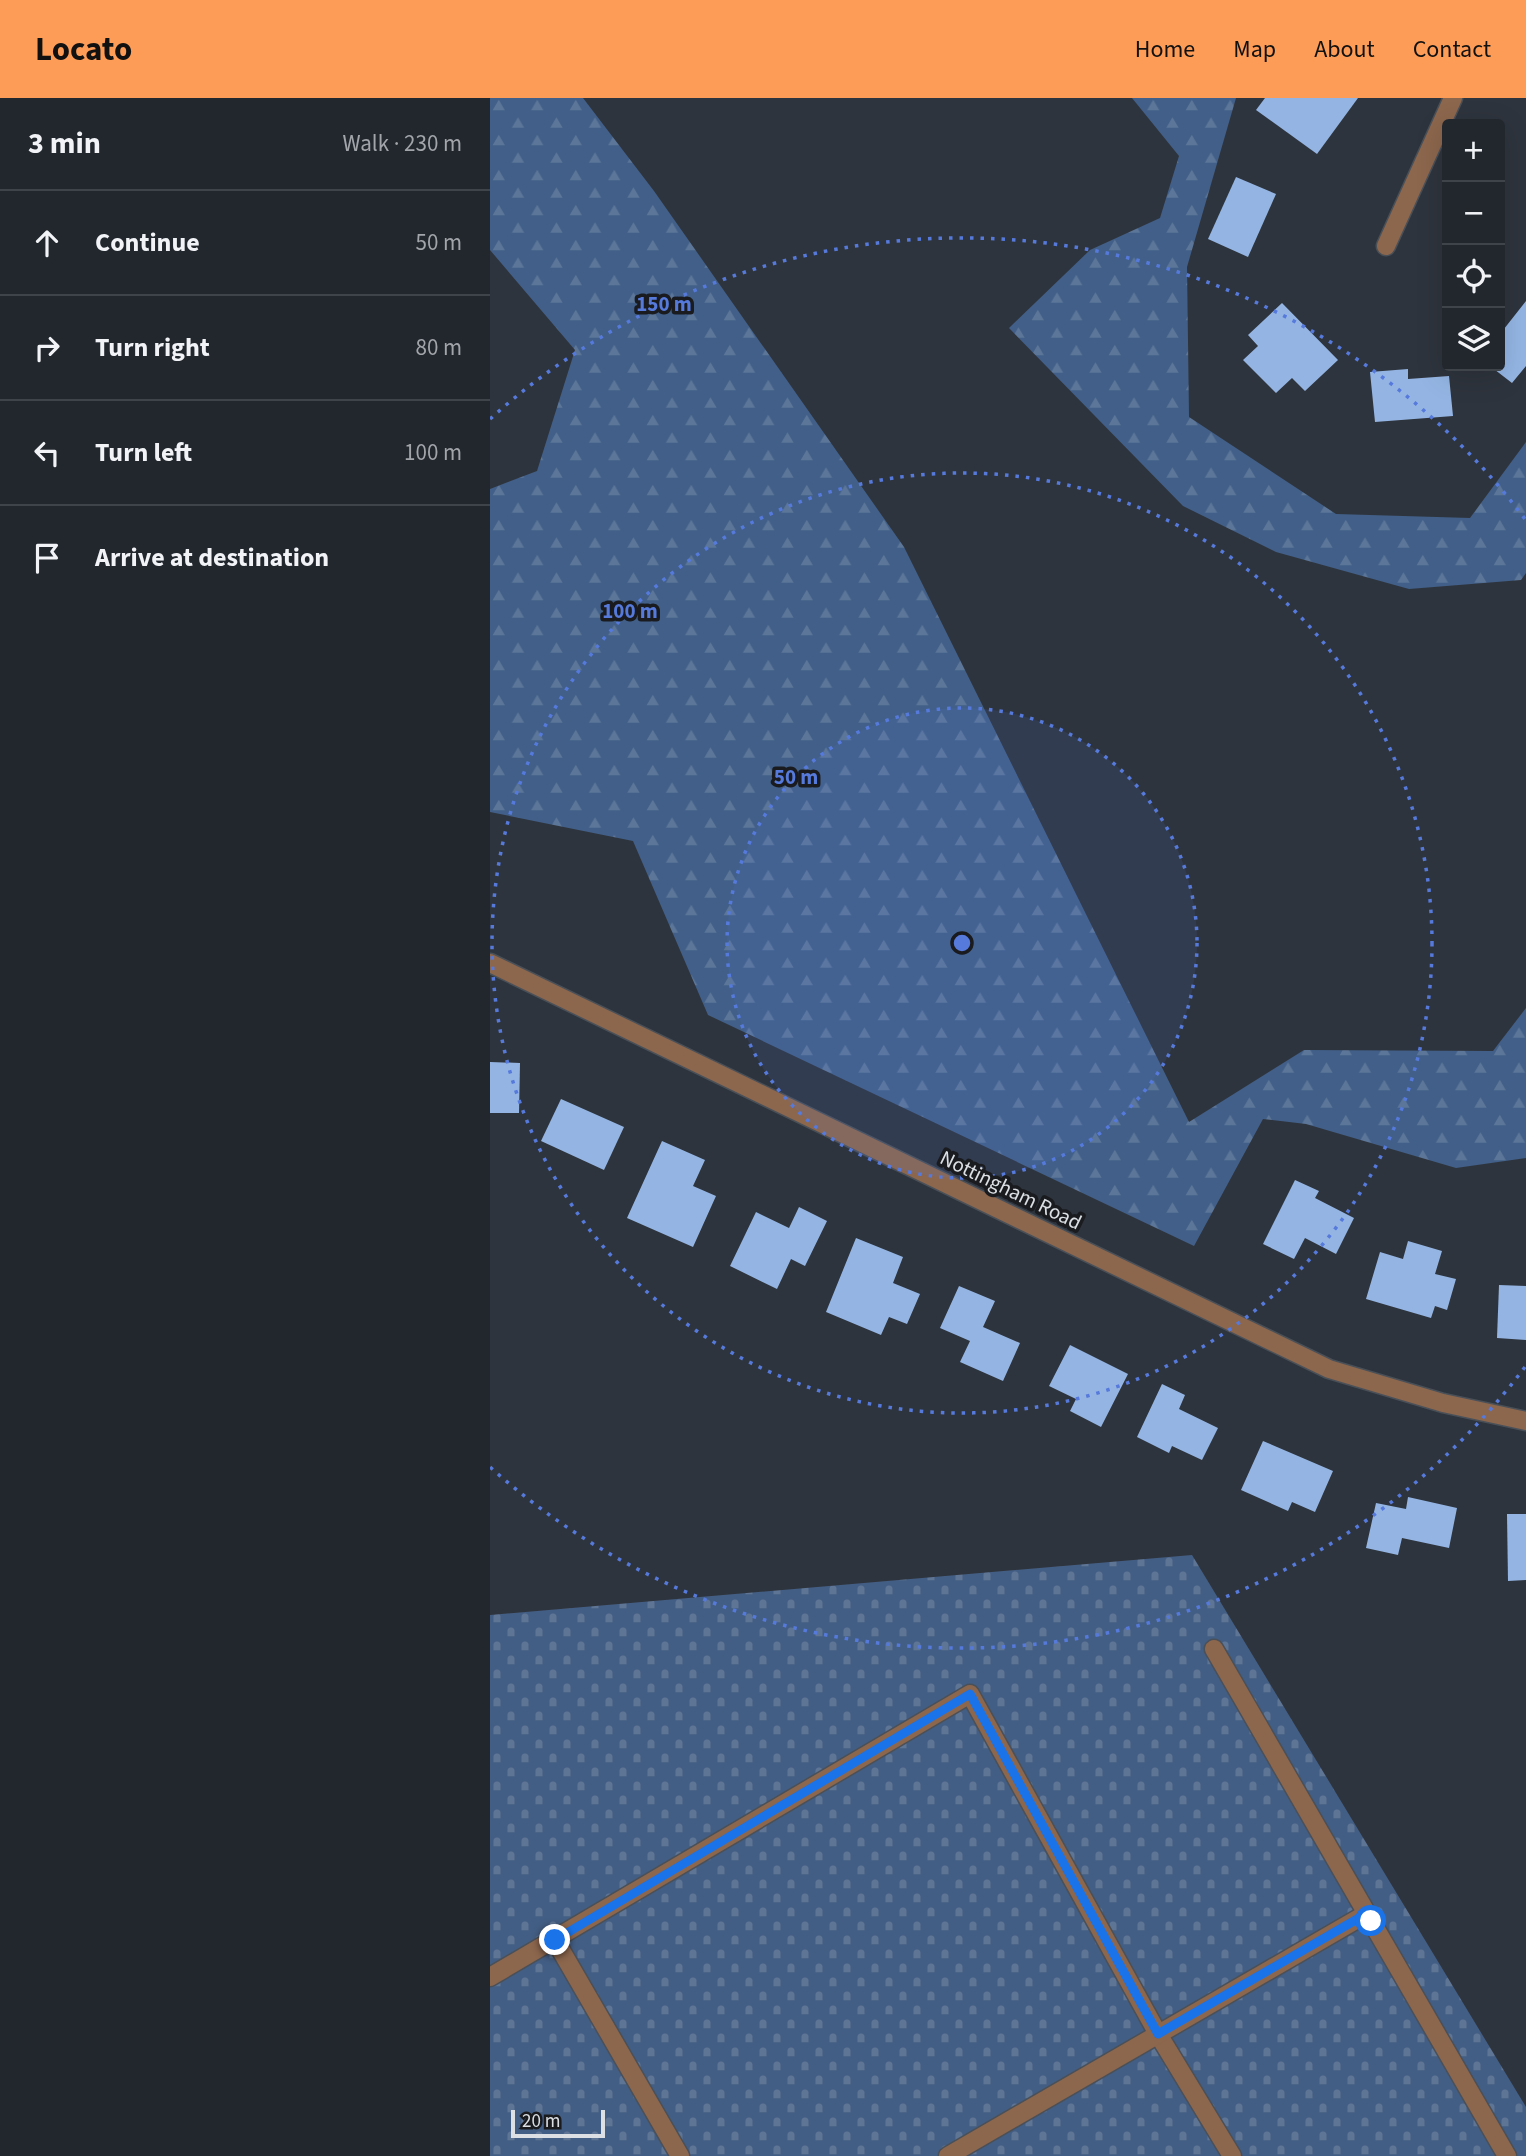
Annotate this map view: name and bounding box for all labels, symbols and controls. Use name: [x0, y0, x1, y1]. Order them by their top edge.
text: Locato: [35, 26, 132, 73]
text: Home: [1135, 32, 1195, 67]
text: Map: [1233, 32, 1276, 67]
text: About: [1314, 32, 1375, 67]
text: Contact: [1413, 32, 1491, 67]
map controls: [1442, 119, 1505, 371]
button: +: [1442, 119, 1505, 182]
text: 3 min: [28, 122, 101, 165]
text: Walk · 230 m: [343, 127, 462, 160]
button: −: [1442, 182, 1505, 245]
icon: ahead: [28, 224, 66, 262]
text: Continue: [95, 224, 200, 261]
text: 50 m: [415, 226, 462, 259]
button: locate: [1442, 245, 1505, 308]
text: 150 m: [636, 289, 692, 319]
button: layers: [1442, 308, 1505, 371]
icon: right: [28, 329, 66, 367]
text: Turn right: [95, 329, 210, 366]
text: 80 m: [415, 331, 462, 364]
icon: left: [28, 434, 66, 472]
text: Turn left: [95, 434, 192, 471]
text: 100 m: [404, 436, 462, 469]
icon: arrive: [28, 539, 66, 577]
text: Arrive at destination: [95, 539, 329, 576]
text: 100 m: [602, 596, 658, 626]
text: 50 m: [774, 762, 818, 792]
centre of rings: [950, 931, 974, 955]
street label: Nottingham Road: [935, 1143, 1087, 1237]
route start: [1355, 1905, 1386, 1936]
route end: [539, 1924, 570, 1955]
scale bar: [511, 2107, 606, 2139]
text: 20 m: [522, 2108, 560, 2135]

